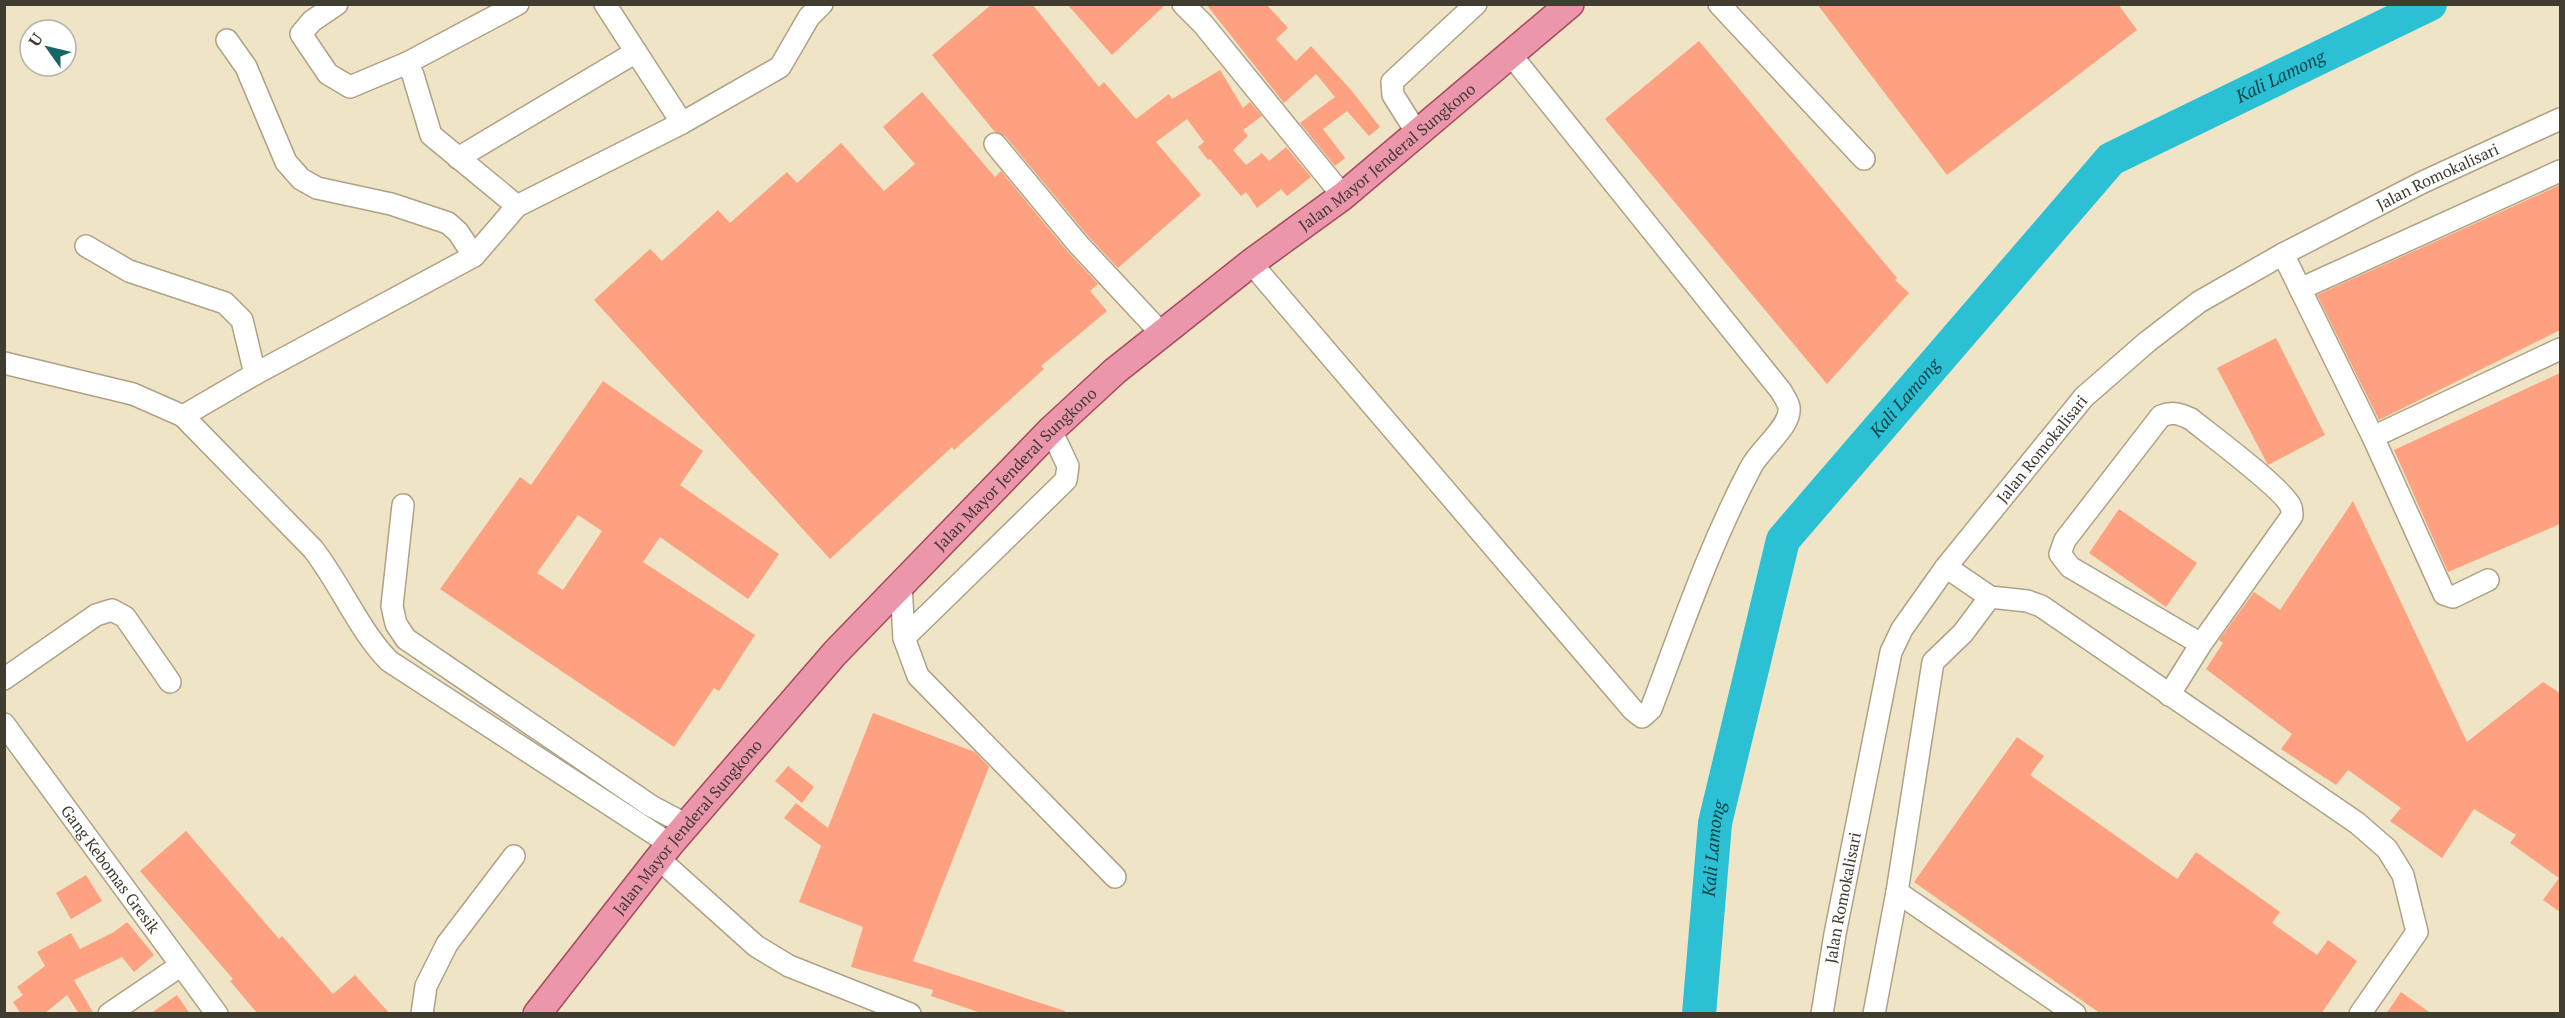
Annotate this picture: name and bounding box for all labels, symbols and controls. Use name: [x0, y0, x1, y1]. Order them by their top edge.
north arrow: [18, 18, 78, 78]
text: U: [23, 28, 48, 51]
water label: Kali Lamong: [2230, 43, 2330, 108]
street label: Jalan Mayor Jenderal Sungkono: [1294, 78, 1480, 236]
street label: Jalan Romokalisari: [2372, 138, 2502, 215]
water label: Kali Lamong: [1863, 352, 1946, 443]
street label: Jalan Mayor Jenderal Sungkono: [929, 382, 1102, 555]
street label: Jalan Romokalisari: [1991, 390, 2092, 508]
street label: Jalan Mayor Jenderal Sungkono: [608, 734, 767, 919]
water label: Kali Lamong: [1696, 797, 1731, 899]
street label: Gang Kebomas Gresik: [56, 800, 165, 938]
street label: Jalan Romokalisari: [1819, 830, 1866, 965]

